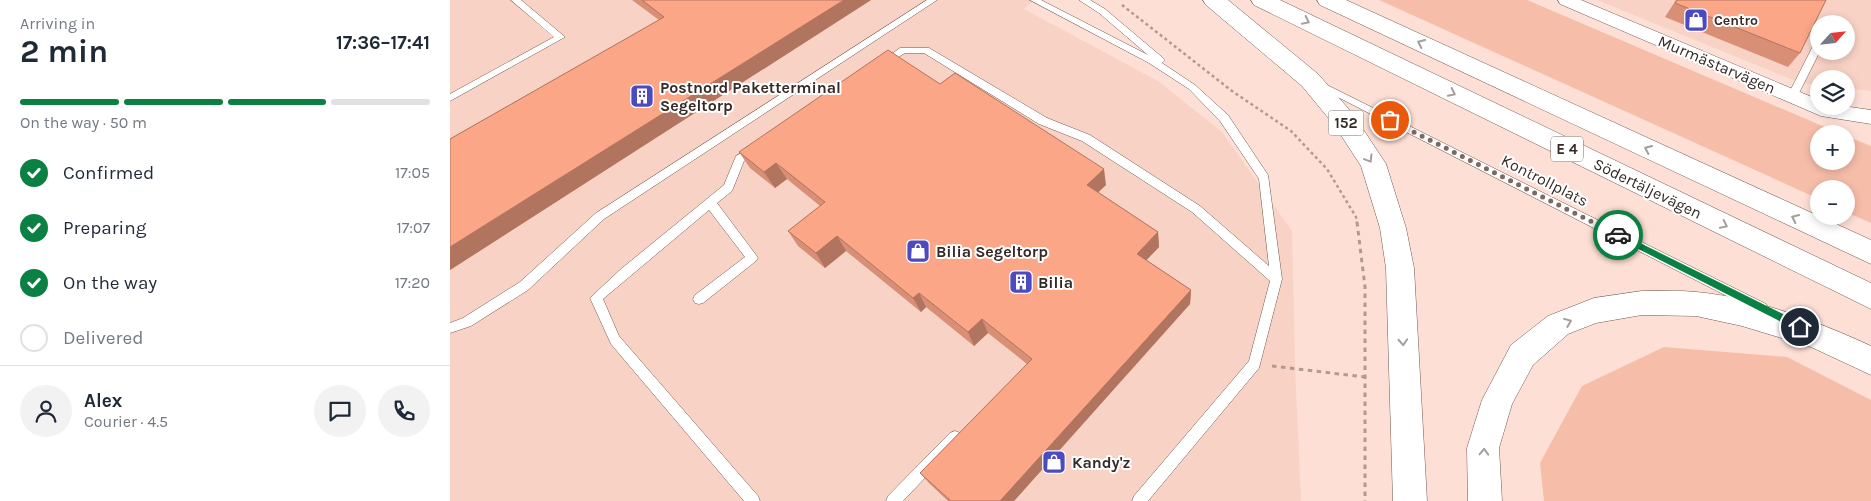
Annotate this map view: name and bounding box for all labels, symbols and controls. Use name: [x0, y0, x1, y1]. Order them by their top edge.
shop icon: Centro: [1683, 7, 1709, 33]
place label: Centro: [1714, 12, 1758, 29]
text: Arriving in: [20, 14, 95, 33]
one-way arrow: [1301, 15, 1310, 26]
north arrow: [1810, 15, 1855, 60]
map controls: [1810, 15, 1855, 225]
street label: Murmästarvägen: [1655, 31, 1778, 98]
text: 17:36–17:41: [336, 32, 430, 54]
text: 2 min: [20, 33, 108, 70]
one-way arrow: [1417, 39, 1426, 50]
button: layers: [1810, 70, 1855, 115]
place label: Postnord Paketterminal Segeltorp: [660, 78, 841, 115]
building icon: Postnord Paketterminal Segeltorp: [629, 83, 655, 109]
one-way arrow: [1447, 87, 1456, 97]
pin: [1369, 99, 1411, 141]
icon: bag: [1376, 106, 1404, 134]
road number: 152: [1328, 110, 1364, 136]
text: On the way · 50 m: [20, 113, 147, 132]
button: +: [1810, 125, 1855, 170]
road number: E 4: [1551, 136, 1583, 162]
one-way arrow: [1644, 145, 1653, 156]
street label: Kontrollplats: [1498, 150, 1591, 210]
one-way arrow: [1362, 153, 1372, 162]
street label: Södertäljevägen: [1591, 154, 1705, 223]
icon: check: [20, 159, 48, 187]
text: Confirmed: [63, 162, 154, 184]
text: 17:05: [395, 163, 430, 182]
button: −: [1810, 180, 1855, 225]
courier: [1593, 210, 1643, 260]
icon: check: [20, 214, 48, 242]
one-way arrow: [1791, 214, 1800, 224]
text: Preparing: [63, 217, 146, 239]
text: 17:07: [397, 218, 430, 237]
one-way arrow: [1719, 219, 1728, 230]
icon: car: [1604, 221, 1632, 249]
shop icon: Bilia Segeltorp: [905, 238, 931, 264]
place label: Bilia Segeltorp: [936, 242, 1048, 261]
icon: check: [20, 269, 48, 297]
building icon: Bilia: [1008, 269, 1034, 295]
text: On the way: [63, 272, 157, 294]
text: 17:20: [395, 273, 430, 292]
place label: Bilia: [1038, 273, 1073, 292]
pin: [1779, 306, 1821, 348]
icon: home: [1786, 313, 1814, 341]
one-way arrow: [1563, 317, 1572, 328]
text: Delivered: [63, 327, 143, 349]
one-way arrow: [1398, 338, 1409, 346]
button: person: [20, 385, 72, 437]
button: chat: [314, 385, 366, 437]
button: phone: [378, 385, 430, 437]
text: Alex: [84, 390, 122, 412]
text: Courier · 4.5: [84, 412, 168, 431]
one-way arrow: [1478, 448, 1489, 456]
shop icon: Kandy'z: [1041, 449, 1067, 475]
place label: Kandy'z: [1072, 453, 1131, 472]

